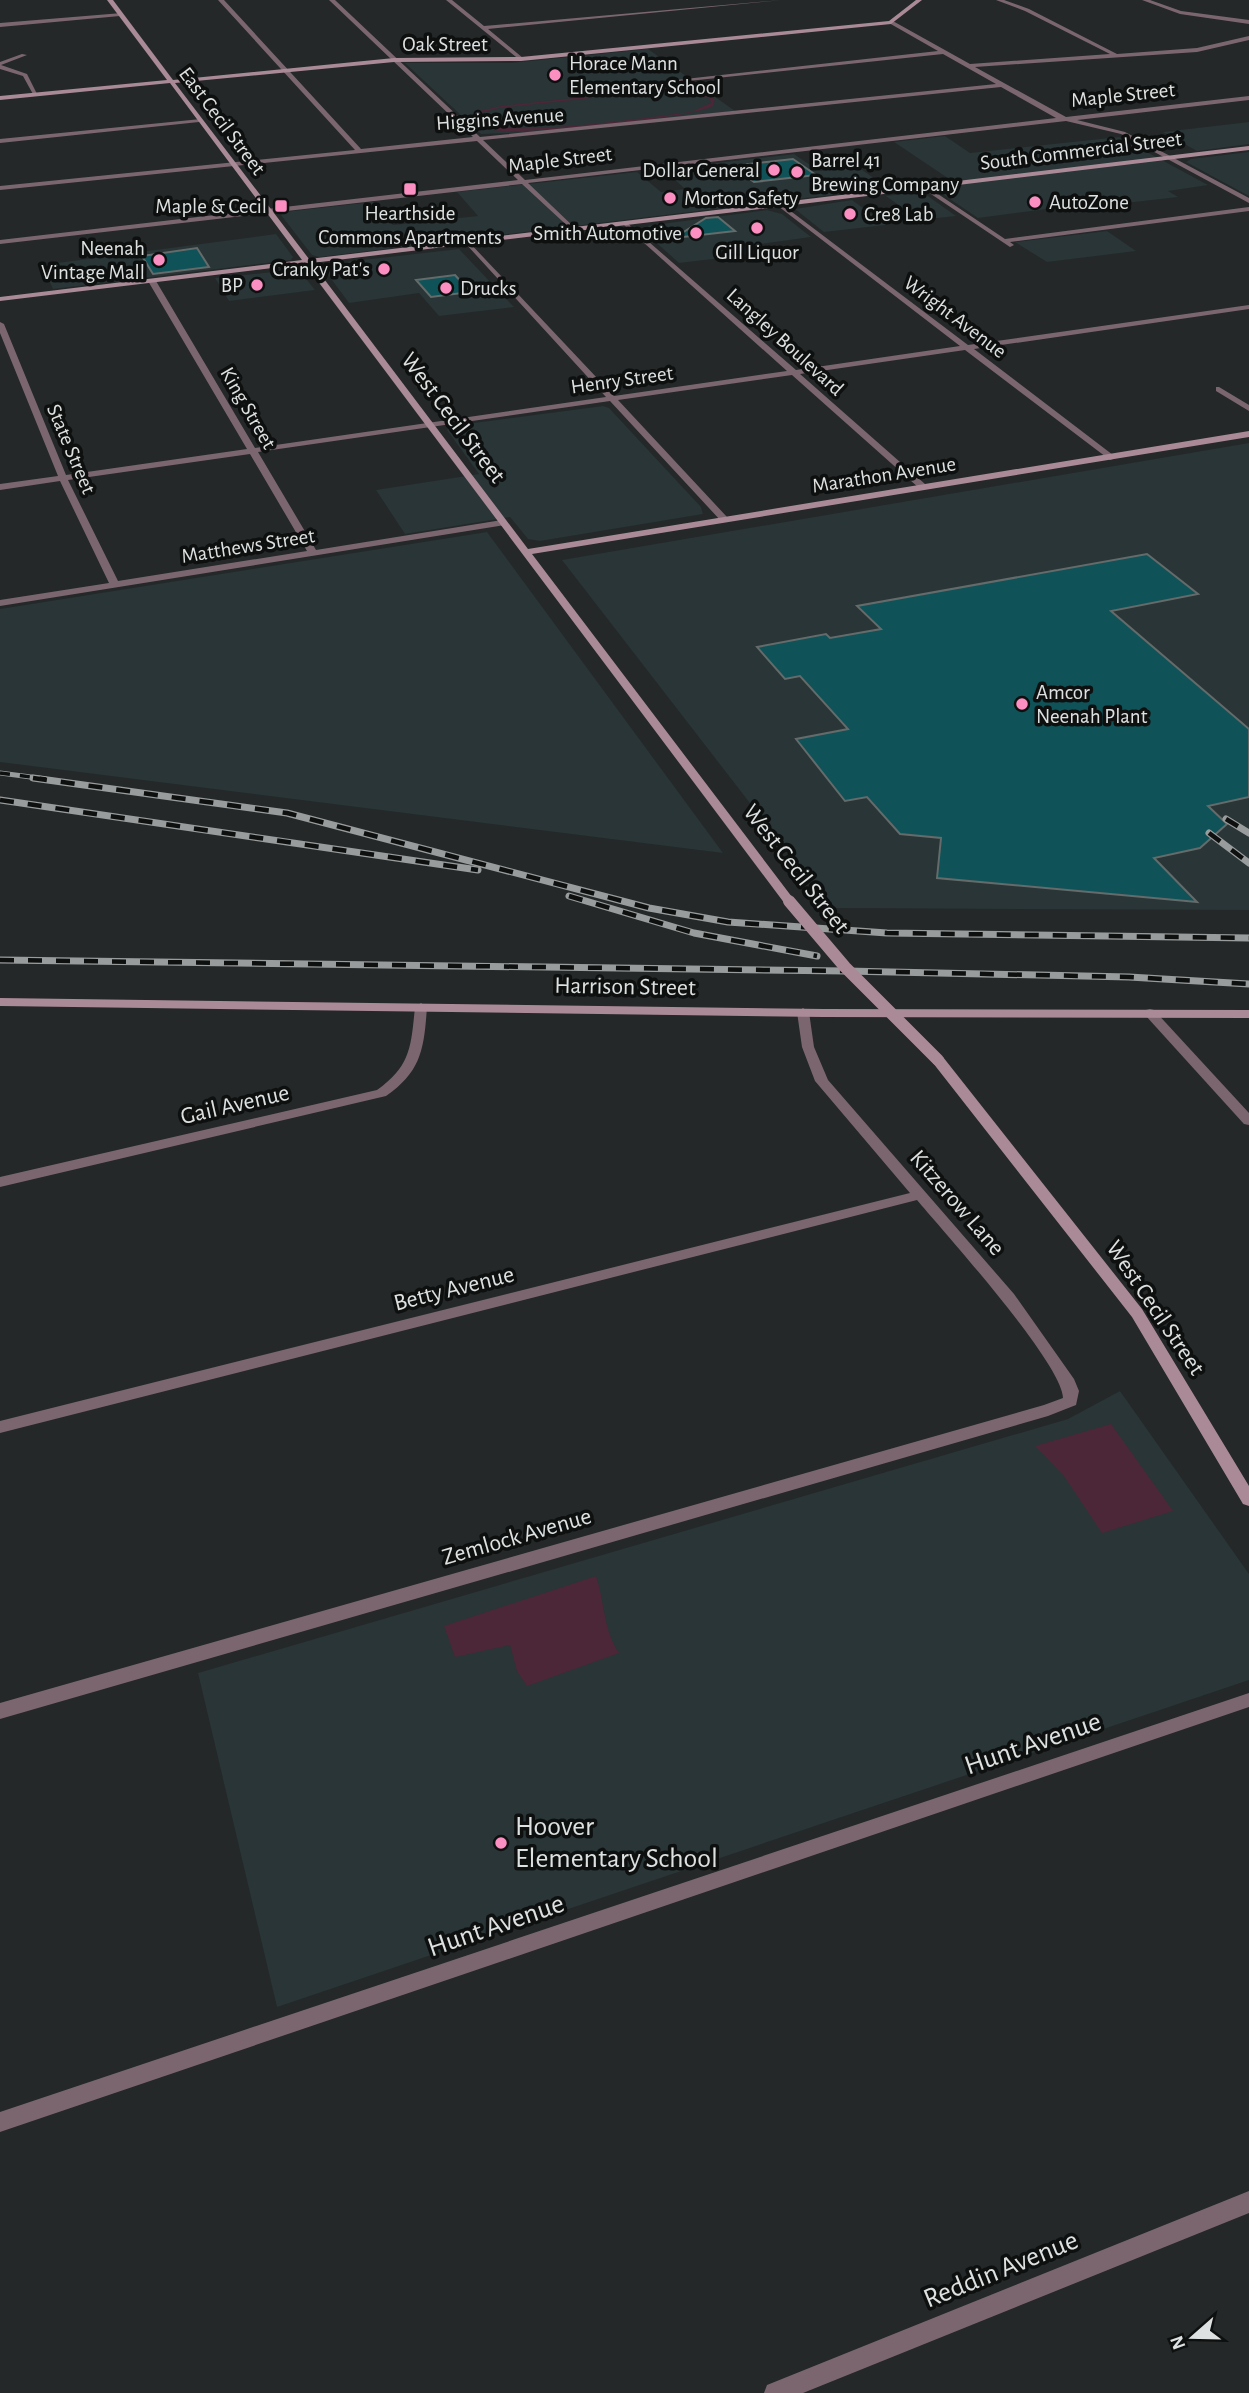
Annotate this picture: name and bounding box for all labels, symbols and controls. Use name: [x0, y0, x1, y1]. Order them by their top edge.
street label: Oak Street: [402, 34, 488, 55]
place label: Horace Mann Elementary School: [569, 53, 721, 98]
street label: East Cecil Street: [175, 63, 269, 179]
marker: Horace Mann Elementary School: [547, 67, 563, 83]
street label: Maple Street: [1070, 79, 1176, 111]
street label: Higgins Avenue: [435, 104, 565, 134]
street label: South Commercial Street: [979, 128, 1183, 174]
street label: Maple Street: [507, 143, 613, 177]
place label: Barrel 41 Brewing Company: [811, 150, 959, 195]
place label: Dollar General: [642, 160, 760, 181]
marker: Dollar General: [766, 162, 782, 178]
marker: Barrel 41 Brewing Company: [789, 164, 805, 180]
marker: Hearthside Commons Apartments: [402, 181, 418, 197]
place label: Morton Safety: [684, 188, 798, 209]
marker: Morton Safety: [662, 190, 678, 206]
place label: AutoZone: [1049, 192, 1129, 213]
marker: AutoZone: [1027, 194, 1043, 210]
place label: Maple & Cecil: [155, 196, 267, 217]
marker: Maple & Cecil: [273, 198, 289, 214]
place label: Hearthside Commons Apartments: [318, 203, 502, 248]
place label: Cre8 Lab: [864, 204, 934, 225]
marker: Cre8 Lab: [842, 206, 858, 222]
marker: Gill Liquor: [749, 220, 765, 236]
place label: Smith Automotive: [533, 223, 682, 244]
marker: Smith Automotive: [688, 225, 704, 241]
place label: Neenah Vintage Mall: [41, 238, 145, 283]
place label: Gill Liquor: [715, 242, 799, 263]
marker: Neenah Vintage Mall: [151, 252, 167, 268]
place label: Cranky Pat's: [272, 259, 370, 280]
marker: Cranky Pat's: [376, 261, 392, 277]
street label: Wright Avenue: [900, 272, 1010, 362]
place label: BP: [221, 275, 243, 296]
marker: BP: [249, 277, 265, 293]
place label: Drucks: [460, 278, 516, 299]
marker: Drucks: [438, 280, 454, 296]
street label: Langley Boulevard: [723, 284, 848, 400]
street label: West Cecil Street: [396, 348, 510, 488]
street label: Henry Street: [569, 362, 675, 398]
street label: King Street: [216, 364, 280, 453]
street label: State Street: [43, 401, 99, 497]
street label: Marathon Avenue: [811, 453, 957, 497]
street label: Matthews Street: [180, 525, 317, 567]
place label: Amcor Neenah Plant: [1036, 682, 1148, 727]
marker: Amcor Neenah Plant: [1014, 696, 1030, 712]
street label: West Cecil Street: [738, 800, 854, 938]
street label: Harrison Street: [554, 974, 696, 1000]
street label: Gail Avenue: [178, 1081, 292, 1129]
street label: Kitzerow Lane: [905, 1146, 1009, 1260]
street label: West Cecil Street: [1101, 1236, 1209, 1380]
street label: Betty Avenue: [391, 1262, 517, 1316]
street label: Zemlock Avenue: [440, 1504, 594, 1570]
street label: Hunt Avenue: [961, 1708, 1105, 1780]
place label: Hoover Elementary School: [515, 1813, 718, 1873]
marker: Hoover Elementary School: [493, 1835, 509, 1851]
street label: Hunt Avenue: [424, 1890, 568, 1962]
street label: Reddin Avenue: [920, 2226, 1082, 2314]
north arrow: [1158, 2302, 1228, 2372]
text: N: [1167, 2333, 1190, 2352]

